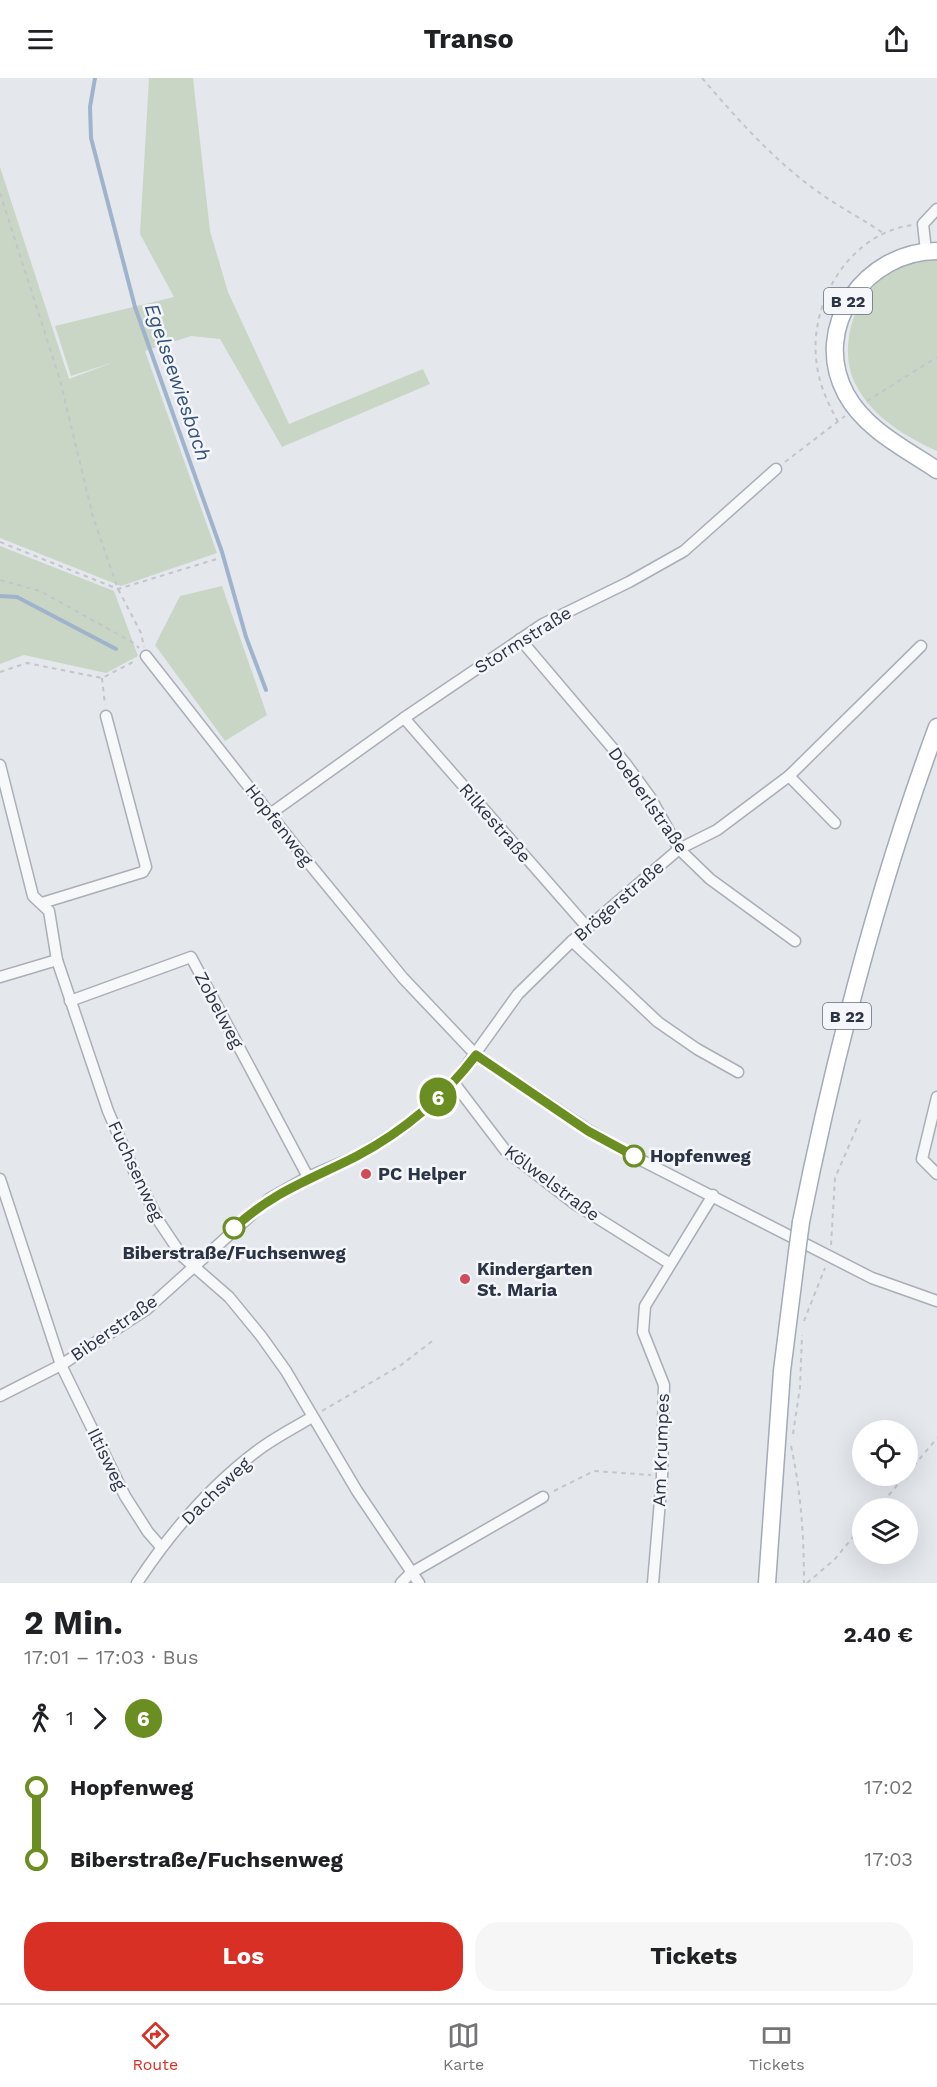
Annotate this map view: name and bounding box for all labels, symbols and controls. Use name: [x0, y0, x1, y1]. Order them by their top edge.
icon: menu: [24, 23, 57, 56]
text: Transo: [423, 23, 514, 55]
icon: share: [880, 23, 913, 56]
road number: B 22: [824, 288, 872, 314]
water label: Egelseewiesbach: [140, 300, 216, 464]
street label: Stormstraße: [470, 601, 575, 678]
street label: Doeberlstraße: [604, 743, 693, 857]
street label: Rilkestraße: [455, 779, 536, 867]
street label: Hopfenweg: [241, 780, 318, 870]
street label: Brögerstraße: [569, 856, 668, 945]
street label: Zobelweg: [191, 968, 248, 1052]
road number: B 22: [823, 1003, 871, 1029]
line badge: 6: [418, 1078, 458, 1116]
text: 6: [432, 1085, 444, 1110]
street label: Fuchsenweg: [104, 1117, 169, 1225]
street label: Kölwelstraße: [501, 1140, 604, 1225]
marker: Hopfenweg: [623, 1145, 645, 1167]
place label: Hopfenweg: [650, 1145, 752, 1166]
place label: PC Helper: [378, 1163, 467, 1184]
marker: PC Helper: [359, 1167, 373, 1181]
marker: Biberstraße/Fuchsenweg: [223, 1217, 245, 1239]
place label: Biberstraße/Fuchsenweg: [122, 1242, 346, 1263]
place label: Kindergarten St. Maria: [477, 1258, 593, 1300]
marker: Kindergarten St. Maria: [458, 1272, 472, 1286]
street label: Biberstraße: [66, 1290, 161, 1365]
street label: Am Krumpes: [648, 1393, 673, 1507]
map controls: [852, 1420, 918, 1564]
button: locate: [852, 1420, 918, 1486]
street label: Iltisweg: [83, 1424, 132, 1494]
street label: Dachsweg: [177, 1452, 255, 1529]
button: layers: [852, 1498, 918, 1564]
text: 2 Min.: [24, 1603, 123, 1642]
text: 2.40 €: [843, 1622, 913, 1647]
text: 17:01 – 17:03 · Bus: [24, 1645, 198, 1669]
icon: walk: [24, 1702, 57, 1735]
icon: forward: [83, 1702, 116, 1735]
text: 1: [66, 1706, 74, 1730]
text: 6: [137, 1706, 150, 1731]
text: Hopfenweg: [70, 1775, 193, 1800]
text: 17:02: [864, 1775, 913, 1799]
text: Biberstraße/Fuchsenweg: [70, 1847, 343, 1872]
text: 17:03: [864, 1847, 913, 1871]
button: Los: [24, 1922, 463, 1991]
button: Tickets: [475, 1922, 913, 1991]
tab: Route: [132, 2019, 178, 2074]
tab: Karte: [443, 2019, 484, 2074]
tab: Tickets: [749, 2019, 805, 2074]

